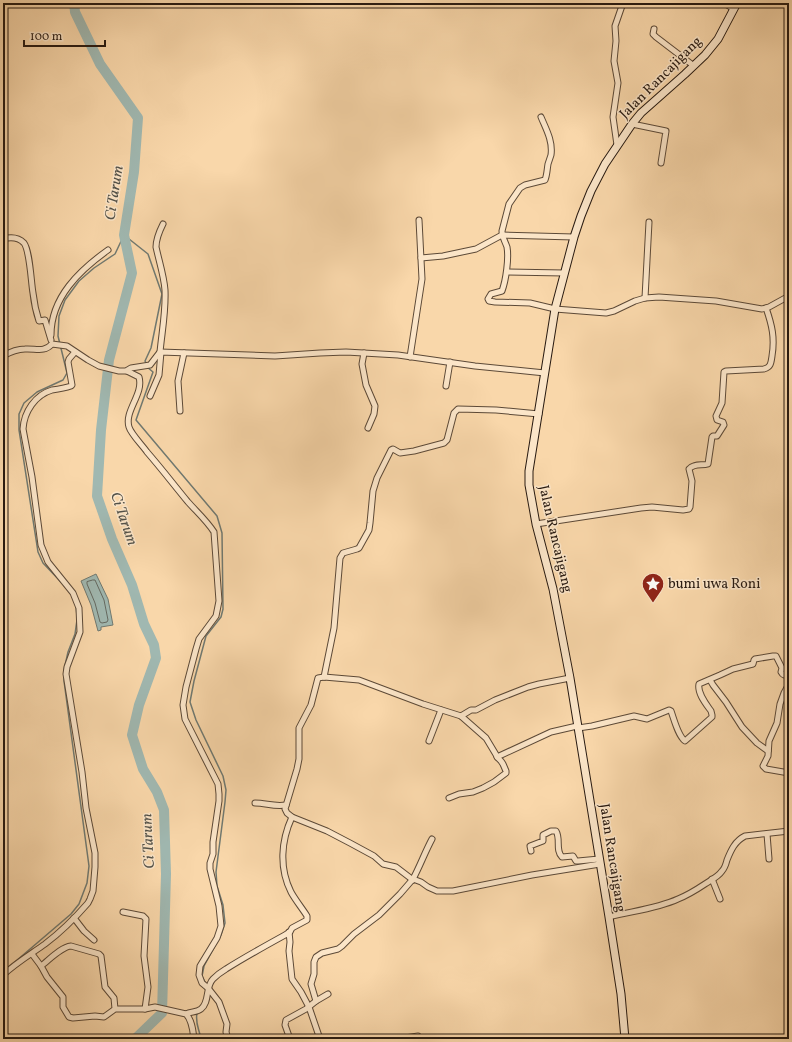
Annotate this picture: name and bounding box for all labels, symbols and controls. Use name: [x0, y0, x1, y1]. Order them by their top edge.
scale bar: [24, 22, 105, 48]
text: 100 m: [30, 29, 63, 45]
street label: Jalan Rancajigang: [615, 32, 707, 124]
water label: Ci Tarum: [100, 164, 130, 222]
street label: Jalan Rancajigang: [533, 483, 577, 595]
water label: Ci Tarum: [104, 489, 142, 549]
place icon: bumi uwa Roni: [640, 571, 666, 604]
place label: bumi uwa Roni: [668, 575, 760, 594]
street label: Jalan Rancajigang: [594, 802, 630, 914]
water label: Ci Tarum: [137, 812, 161, 869]

